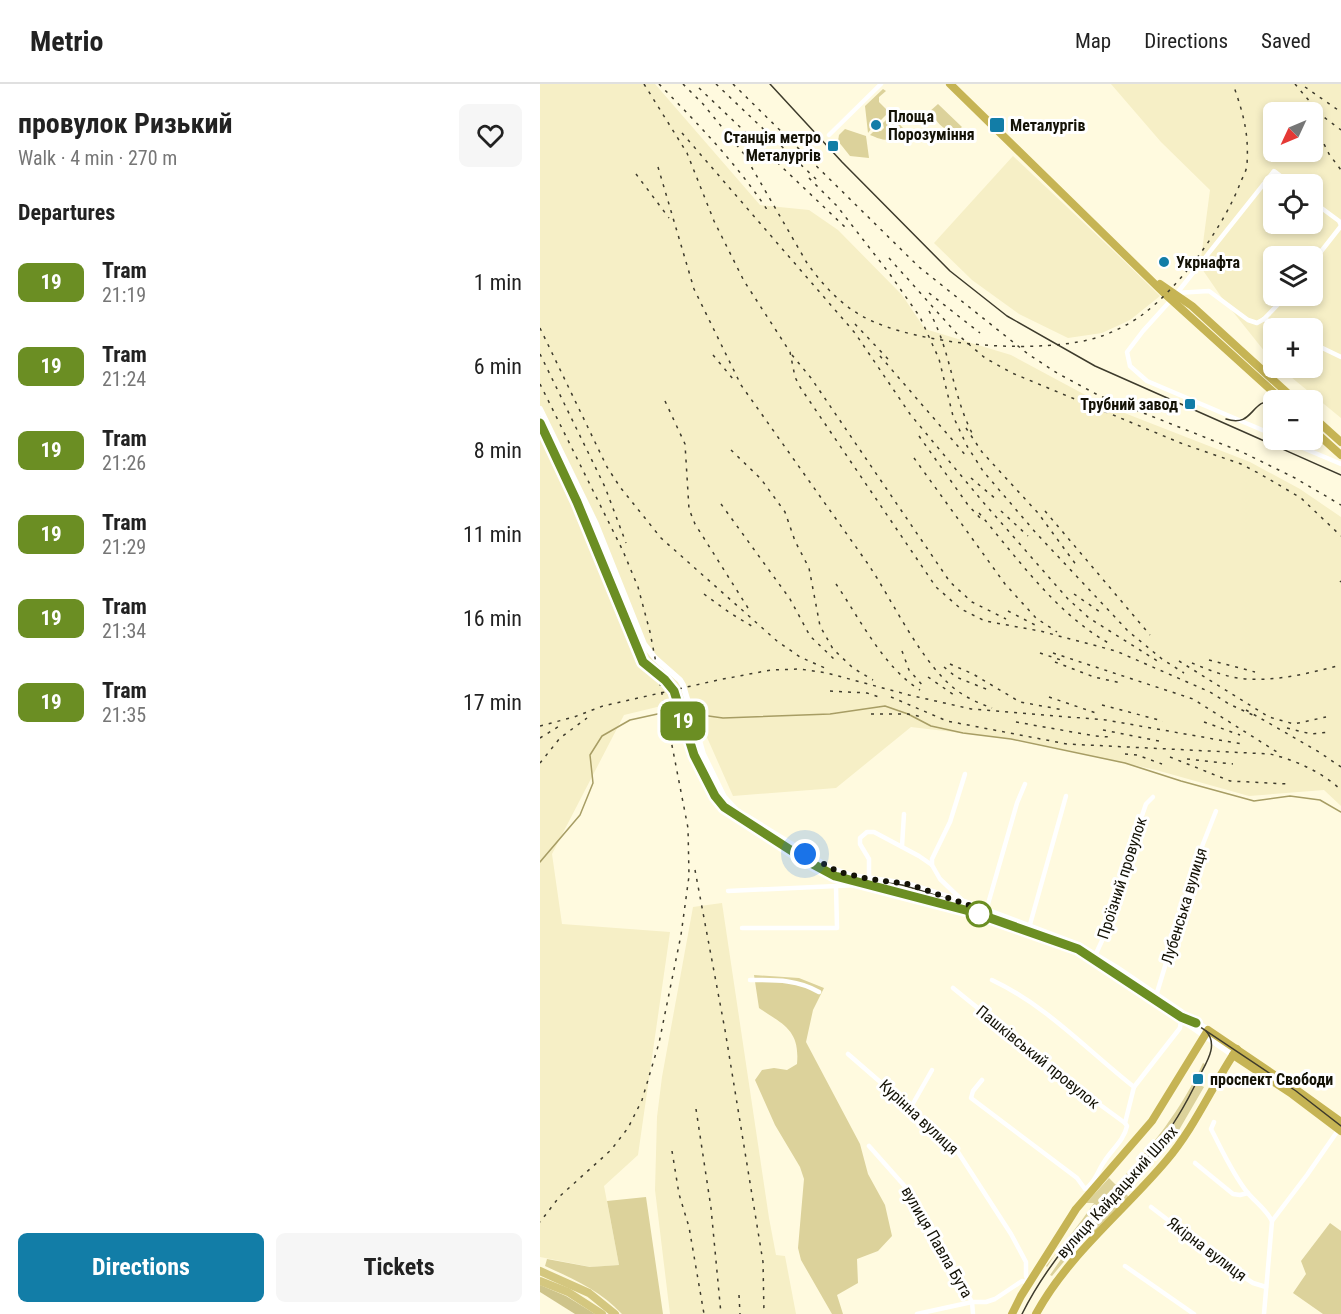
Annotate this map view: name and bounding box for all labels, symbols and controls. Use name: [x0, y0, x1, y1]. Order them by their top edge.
text: Metrio: [30, 25, 103, 58]
text: Map: [1075, 29, 1111, 53]
text: Directions: [1144, 29, 1228, 53]
text: Saved: [1261, 29, 1311, 53]
north arrow: [1263, 102, 1323, 162]
map controls: [1263, 102, 1323, 450]
button: heart: [459, 104, 522, 167]
text: провулок Ризький: [18, 107, 233, 140]
place label: Площа Порозуміння: [888, 107, 975, 144]
marker: Металургів: [988, 116, 1006, 134]
place label: Металургів: [1010, 116, 1085, 135]
marker: Площа Порозуміння: [869, 118, 883, 132]
place label: Станція метро Металургів: [724, 128, 821, 165]
marker: Станція метро Металургів: [826, 139, 840, 153]
text: Walk · 4 min · 270 m: [18, 146, 177, 170]
button: locate: [1263, 174, 1323, 234]
text: Departures: [18, 200, 115, 225]
button: layers: [1263, 246, 1323, 306]
place label: Укрнафта: [1176, 253, 1241, 272]
marker: Укрнафта: [1157, 255, 1171, 269]
text: Tram: [102, 258, 147, 283]
text: 19: [40, 270, 62, 294]
text: 1 min: [474, 270, 522, 295]
text: 21:19: [102, 283, 146, 307]
button: +: [1263, 318, 1323, 378]
text: Tram: [102, 342, 147, 367]
text: 19: [40, 354, 62, 378]
text: 6 min: [474, 354, 522, 379]
text: 21:24: [102, 367, 146, 391]
button: −: [1263, 390, 1323, 450]
place label: Трубний завод: [1080, 395, 1178, 414]
marker: Трубний завод: [1183, 397, 1197, 411]
text: Tram: [102, 426, 147, 451]
text: 19: [40, 438, 62, 462]
text: 8 min: [474, 438, 522, 463]
text: 21:26: [102, 451, 146, 475]
text: Tram: [102, 510, 147, 535]
text: 19: [40, 522, 62, 546]
text: 11 min: [463, 522, 522, 547]
text: 21:29: [102, 535, 146, 559]
text: Tram: [102, 594, 147, 619]
text: 19: [40, 606, 62, 630]
text: 16 min: [463, 606, 522, 631]
text: 21:34: [102, 619, 146, 643]
text: Tram: [102, 678, 147, 703]
text: 19: [40, 690, 62, 714]
text: 17 min: [463, 690, 522, 715]
line badge: 19: [656, 702, 710, 740]
text: 21:35: [102, 703, 146, 727]
text: 19: [672, 709, 694, 733]
street label: Проїзний провулок: [1093, 814, 1151, 941]
your location: [790, 839, 820, 869]
street label: Лубенська вулиця: [1157, 845, 1211, 967]
unlabelled marker: [966, 901, 992, 927]
street label: Пашківський провулок: [972, 1001, 1104, 1113]
place label: проспект Свободи: [1210, 1070, 1333, 1089]
marker: проспект Свободи: [1191, 1072, 1205, 1086]
street label: Курінна вулиця: [875, 1075, 963, 1159]
street label: вулиця Кайдацький Шлях: [1053, 1122, 1181, 1262]
street label: вулиця Павла Бута: [897, 1183, 977, 1301]
street label: Якірна вулиця: [1164, 1213, 1250, 1285]
button: Directions: [18, 1233, 264, 1302]
button: Tickets: [276, 1233, 522, 1302]

